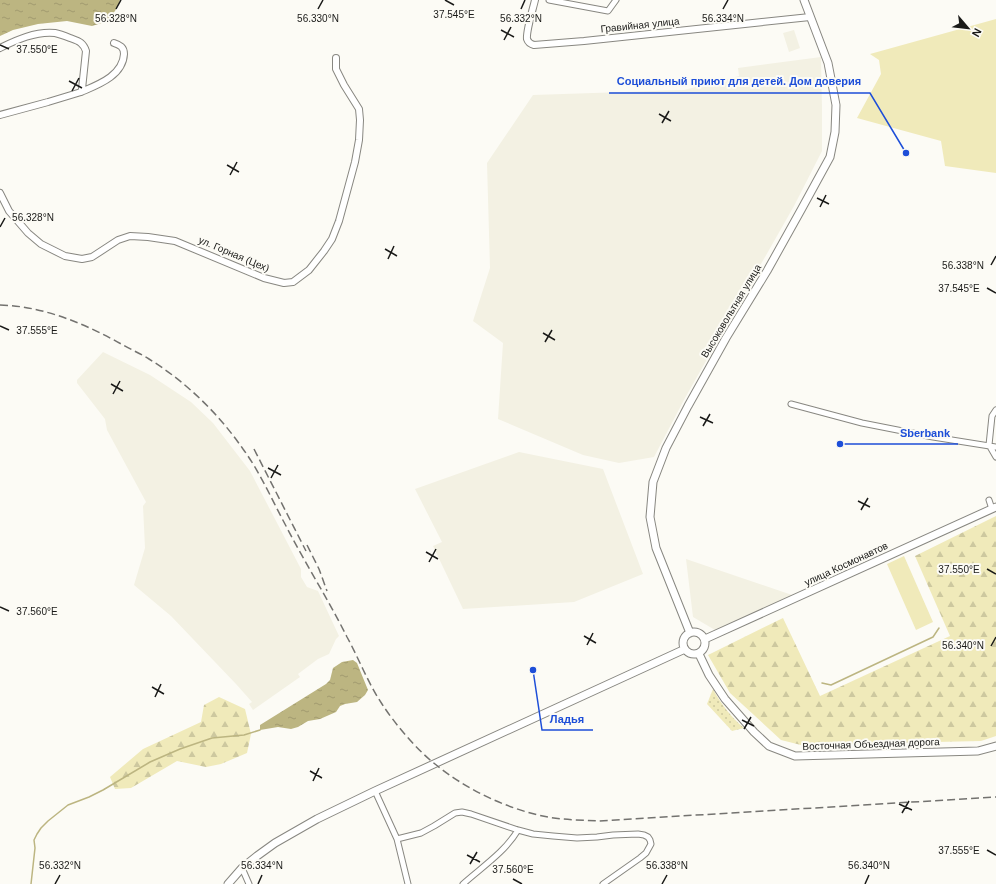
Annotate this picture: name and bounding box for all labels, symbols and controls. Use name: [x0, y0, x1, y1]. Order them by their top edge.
north arrow: [948, 8, 988, 48]
text: 37.545°E: [433, 9, 475, 20]
text: 56.328°N: [95, 13, 137, 24]
text: 56.330°N: [297, 13, 339, 24]
text: 56.332°N: [500, 13, 542, 24]
text: 56.334°N: [702, 13, 744, 24]
street label: Гравийная улица: [600, 15, 680, 35]
text: N: [970, 26, 984, 39]
text: 37.550°E: [16, 44, 58, 55]
callout: Социальный приют для детей. Дом доверия: [609, 70, 870, 93]
text: Социальный приют для детей. Дом доверия: [617, 75, 861, 87]
text: 56.328°N: [12, 212, 54, 223]
street label: ул. Горная (Цех): [197, 234, 271, 274]
text: 56.338°N: [942, 260, 984, 271]
street label: Высоковольтная улица: [699, 262, 763, 360]
text: 37.545°E: [938, 283, 980, 294]
text: 37.555°E: [16, 325, 58, 336]
callout: Sberbank: [892, 421, 958, 444]
text: Sberbank: [900, 427, 951, 439]
street label: улица Космонавтов: [803, 540, 889, 588]
text: 37.550°E: [938, 564, 980, 575]
text: 37.560°E: [16, 606, 58, 617]
text: 56.340°N: [942, 640, 984, 651]
callout: Ладья: [542, 707, 593, 730]
text: Ладья: [550, 713, 584, 725]
street label: Восточная Объездная дорога: [802, 736, 940, 752]
text: 37.555°E: [938, 845, 980, 856]
text: 56.332°N: [39, 860, 81, 871]
text: 56.334°N: [241, 860, 283, 871]
text: 56.338°N: [646, 860, 688, 871]
text: 56.340°N: [848, 860, 890, 871]
text: 37.560°E: [492, 864, 534, 875]

